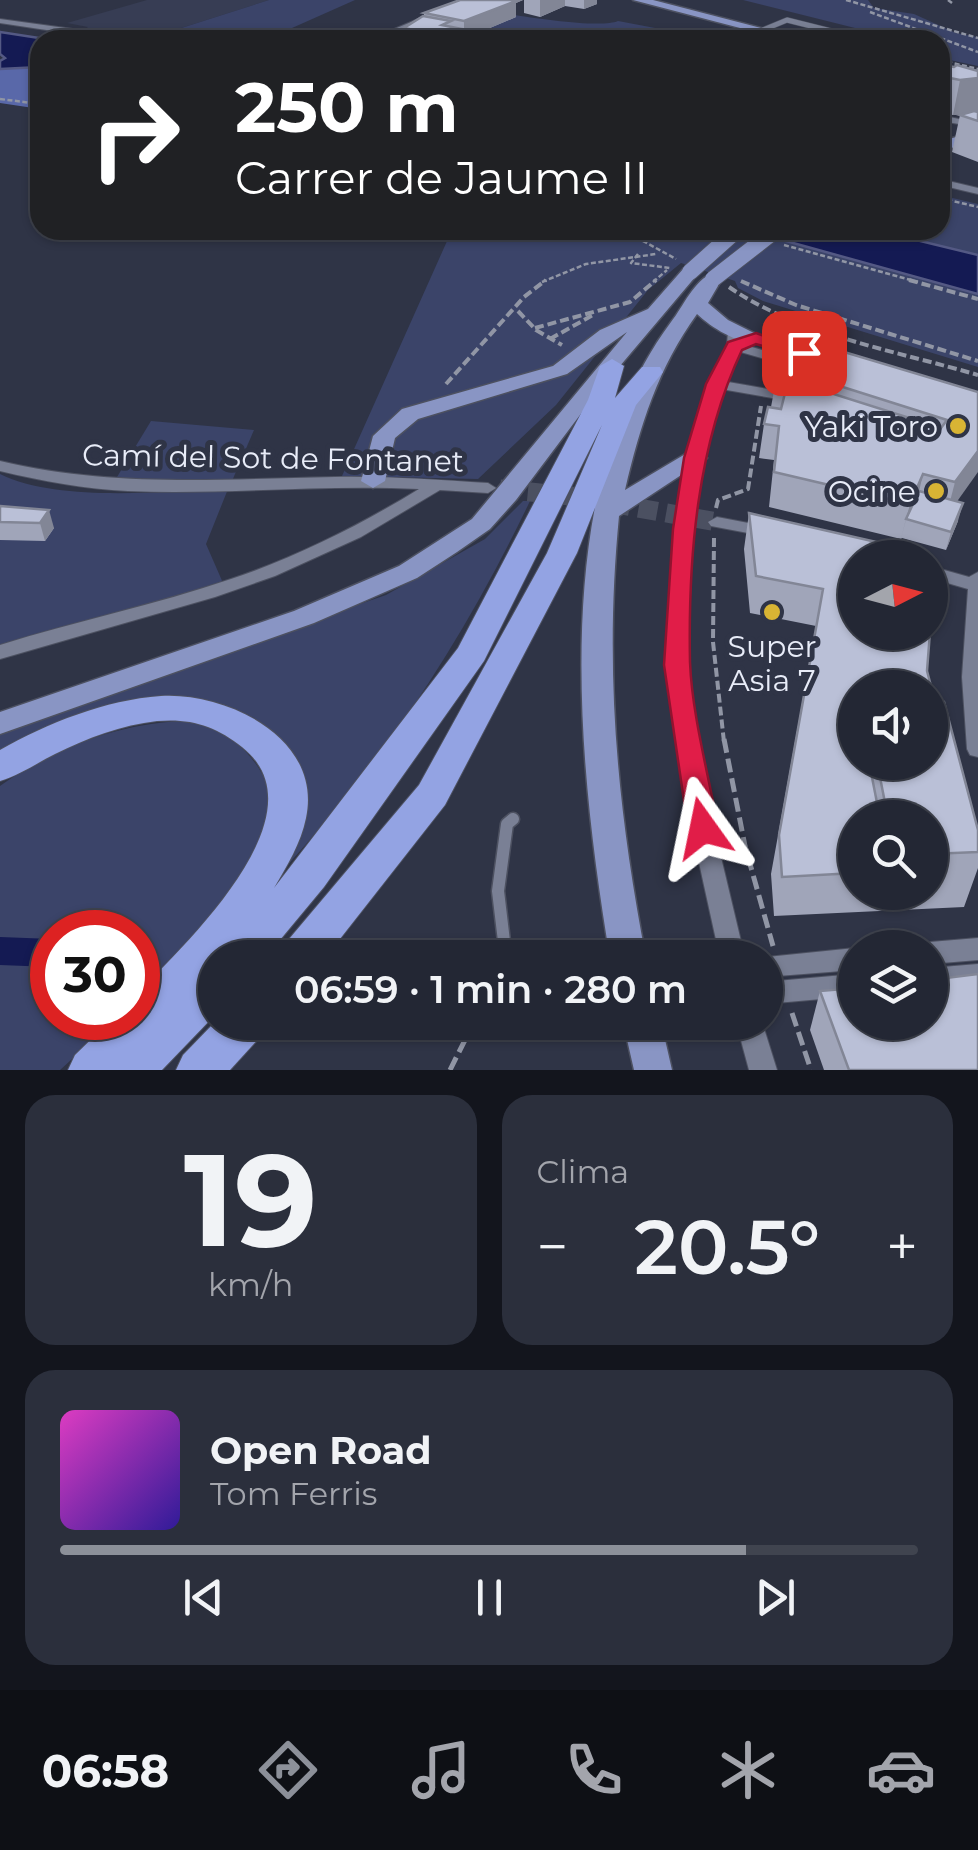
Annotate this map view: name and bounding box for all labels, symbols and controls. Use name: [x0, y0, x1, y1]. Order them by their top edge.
text: 250 m: [235, 64, 459, 150]
icon: right: [70, 70, 200, 200]
text: Carrer de Jaume II: [235, 150, 648, 205]
pin: [762, 311, 847, 396]
icon: arrive: [777, 326, 832, 381]
place label: Yaki Toro: [804, 408, 938, 445]
marker: Yaki Toro: [947, 415, 969, 437]
street label: Camí del Sot de Fontanet: [82, 436, 464, 480]
place label: Ocine: [828, 473, 916, 510]
marker: Ocine: [925, 480, 947, 502]
north arrow: [838, 540, 948, 650]
map controls: [838, 540, 948, 1040]
marker: Super Asia 7: [761, 601, 783, 623]
place label: Super Asia 7: [727, 628, 817, 699]
button: sound: [838, 670, 948, 780]
position arrow: [651, 776, 755, 880]
button: search: [838, 800, 948, 910]
speed limit sign: 30: [30, 910, 160, 1040]
button: layers: [838, 930, 948, 1040]
text: 06:59 · 1 min · 280 m: [294, 966, 687, 1013]
text: 19: [184, 1120, 318, 1279]
text: Clima: [537, 1152, 629, 1191]
text: 20.5°: [634, 1201, 820, 1293]
text: −: [537, 1213, 568, 1280]
text: +: [886, 1213, 918, 1280]
text: km/h: [208, 1265, 293, 1304]
text: Open Road: [210, 1427, 432, 1474]
text: Tom Ferris: [210, 1474, 377, 1513]
icon: previous: [176, 1570, 231, 1625]
icon: pause: [462, 1570, 517, 1625]
icon: next: [748, 1570, 803, 1625]
icon: directions: [253, 1735, 323, 1805]
icon: music: [406, 1735, 476, 1805]
icon: phone: [559, 1735, 629, 1805]
icon: climate: [713, 1735, 783, 1805]
icon: car: [866, 1735, 936, 1805]
text: 06:58: [42, 1743, 169, 1798]

